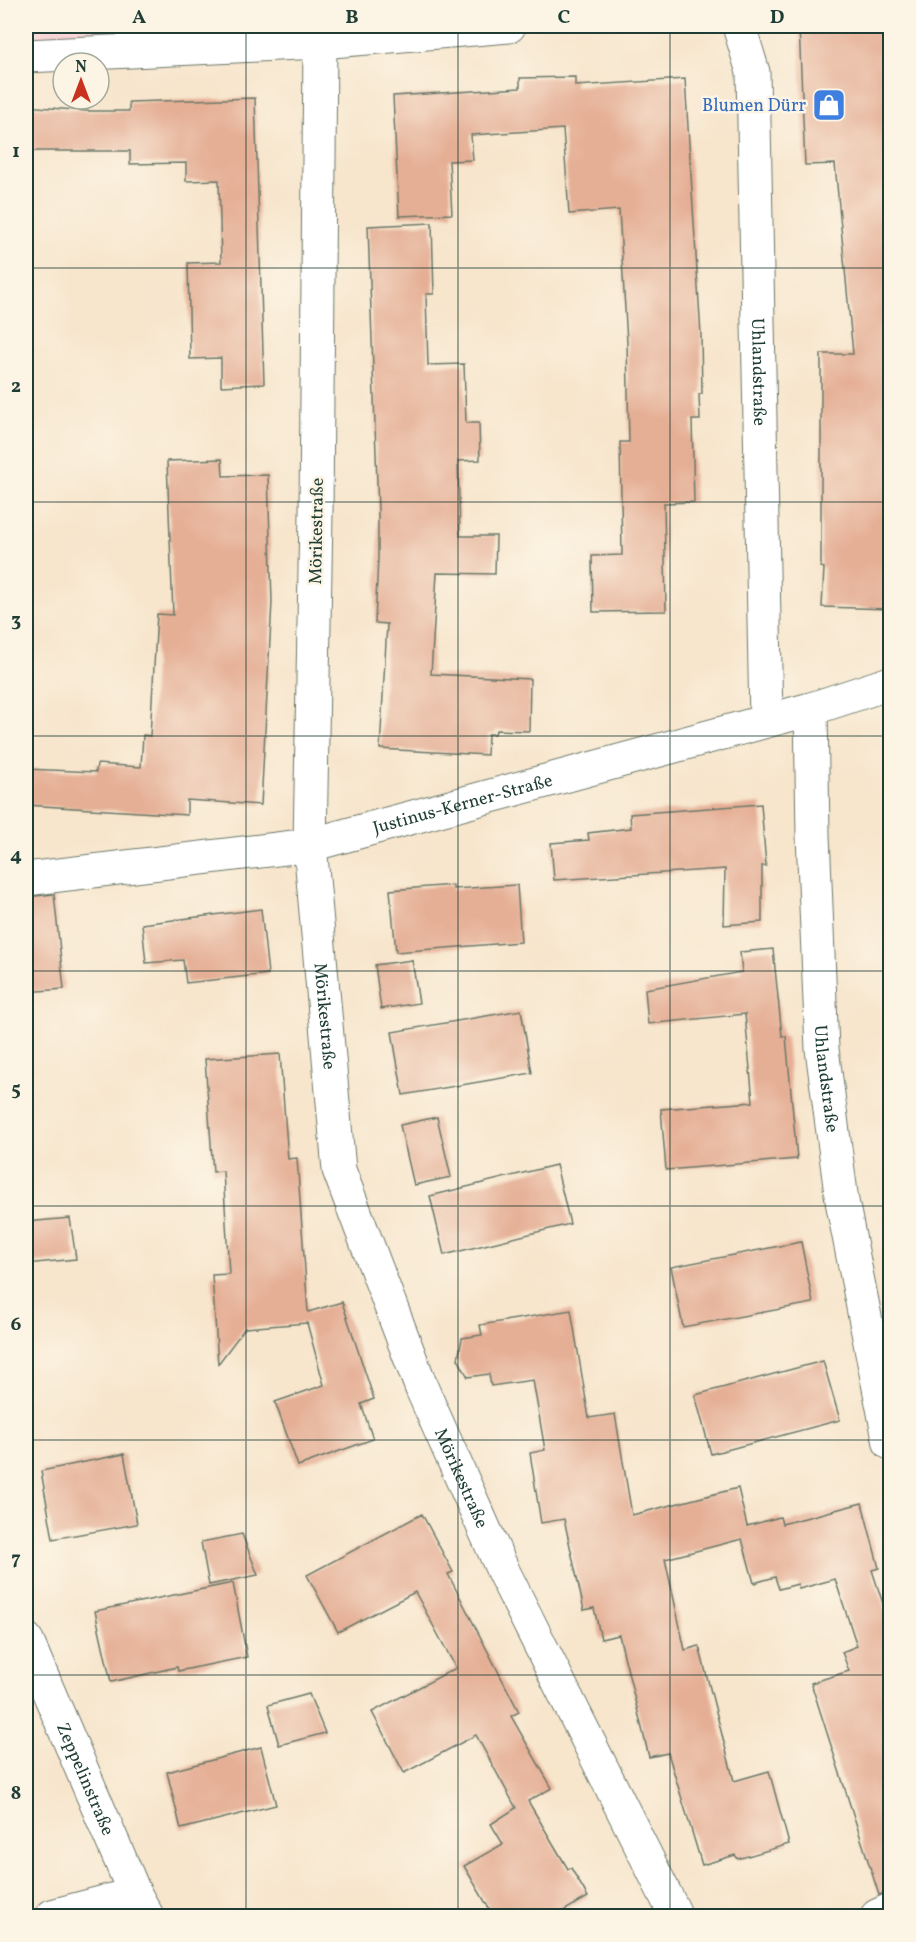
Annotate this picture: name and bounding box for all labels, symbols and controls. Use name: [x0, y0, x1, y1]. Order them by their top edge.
text: A: [132, 4, 146, 32]
text: B: [345, 4, 359, 32]
text: C: [558, 4, 571, 32]
text: D: [770, 4, 784, 32]
north arrow: [51, 51, 111, 111]
text: N: [75, 57, 87, 79]
shop icon: Blumen Dürr: [811, 87, 847, 123]
place label: Blumen Dürr: [702, 94, 806, 119]
text: 1: [12, 138, 20, 166]
street label: Uhlandstraße: [744, 318, 771, 426]
text: 2: [11, 373, 21, 401]
street label: Mörikestraße: [304, 477, 331, 585]
text: 3: [11, 607, 21, 635]
street label: Justinus-Kerner-Straße: [370, 769, 556, 841]
text: 4: [10, 842, 22, 870]
street label: Mörikestraße: [307, 962, 341, 1071]
street label: Uhlandstraße: [807, 1024, 844, 1134]
text: 5: [11, 1076, 21, 1104]
text: 6: [11, 1311, 22, 1339]
street label: Mörikestraße: [427, 1425, 493, 1533]
text: 7: [11, 1545, 21, 1573]
street label: Zeppelinstraße: [49, 1719, 120, 1840]
text: 8: [11, 1780, 21, 1808]

